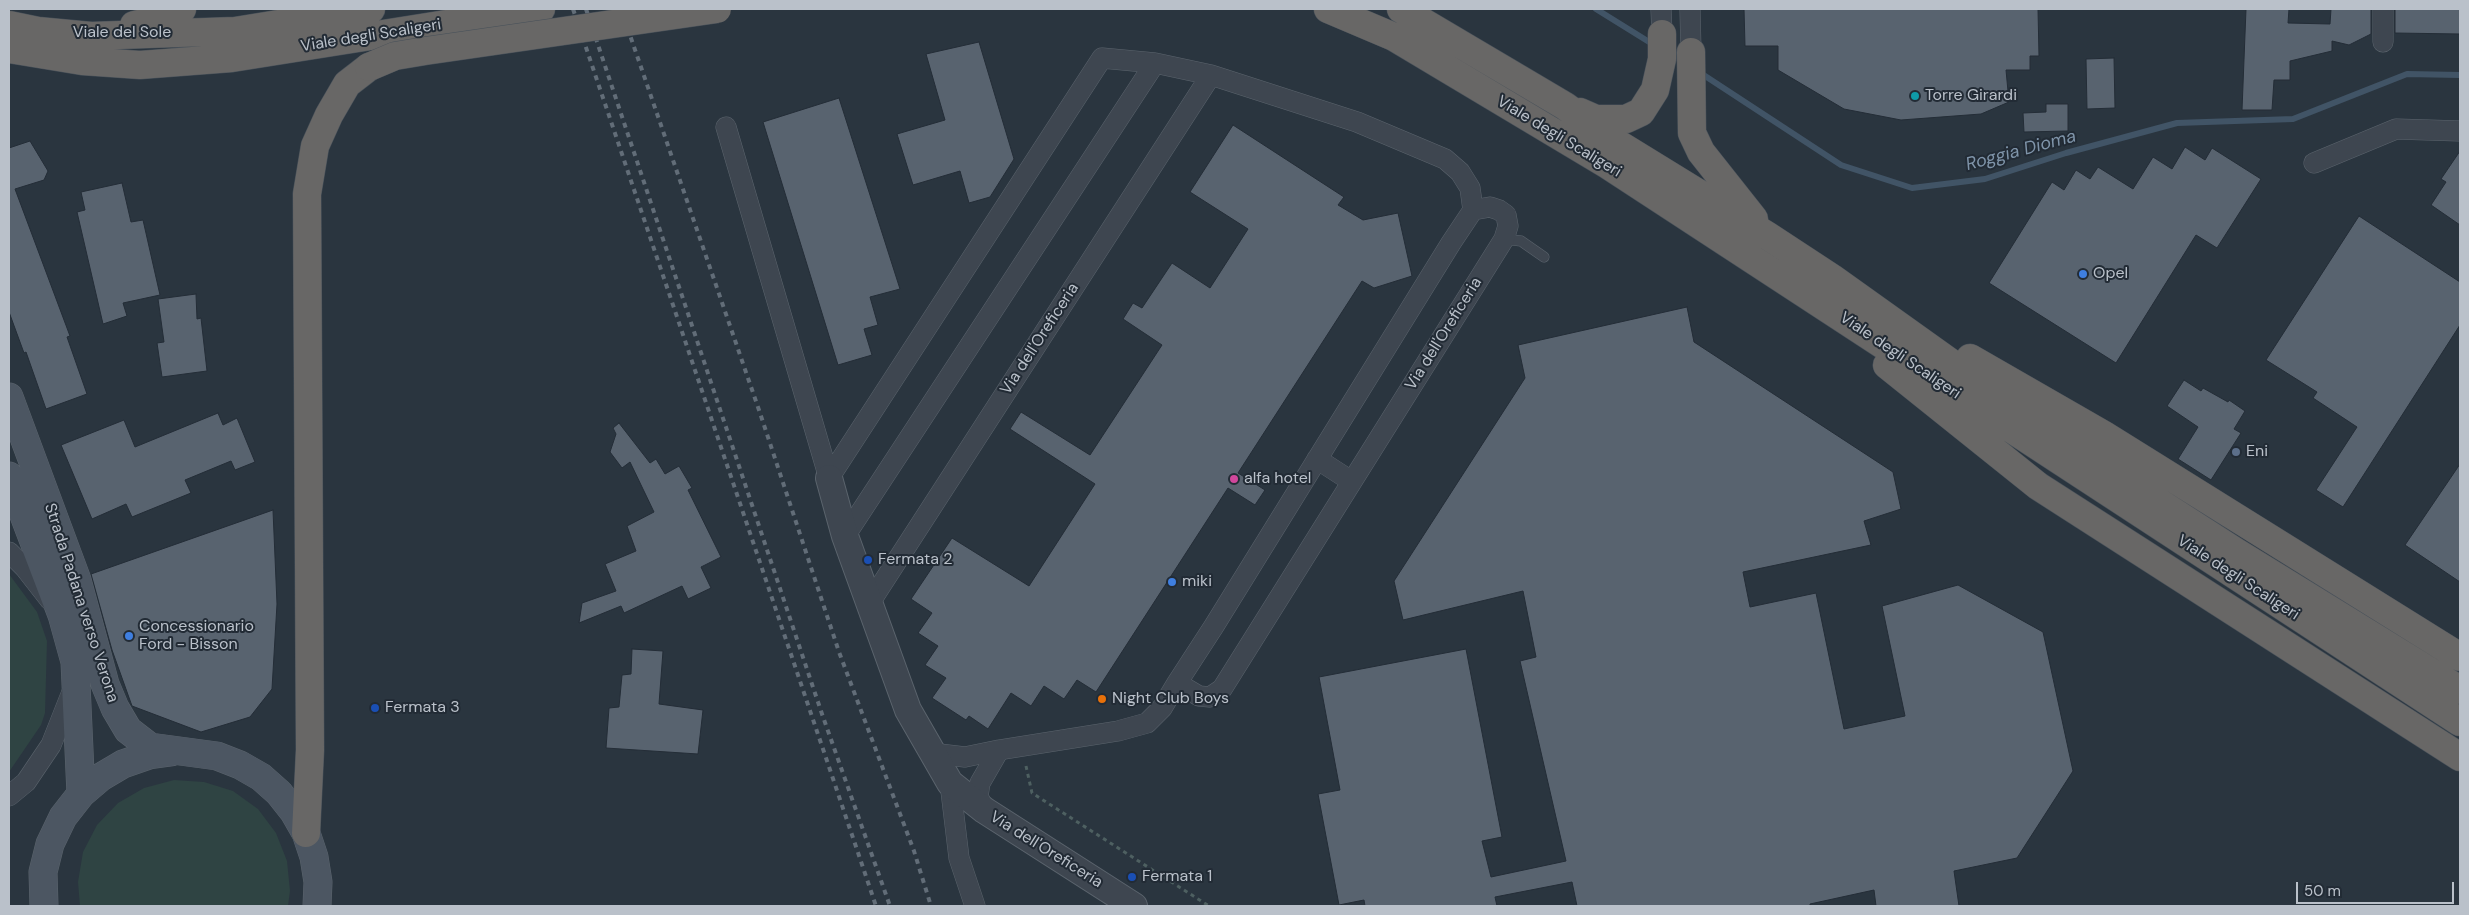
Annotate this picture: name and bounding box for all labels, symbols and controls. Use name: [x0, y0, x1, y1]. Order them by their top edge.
street label: Viale degli Scaligeri: [299, 15, 443, 57]
street label: Viale del Sole: [73, 23, 171, 43]
place label: Torre Girardi: [1925, 86, 2017, 106]
marker: Torre Girardi: [1909, 90, 1921, 102]
street label: Viale degli Scaligeri: [1493, 92, 1625, 182]
water label: Roggia Dioma: [1963, 126, 2079, 176]
place label: Opel: [2093, 264, 2128, 284]
marker: Opel: [2077, 268, 2089, 280]
street label: Via dell'Oreficeria: [1402, 274, 1486, 394]
street label: Via dell'Oreficeria: [997, 280, 1083, 398]
street label: Viale degli Scaligeri: [1836, 308, 1964, 404]
place label: Eni: [2246, 442, 2268, 462]
marker: Eni: [2230, 446, 2242, 458]
place label: alfa hotel: [1244, 469, 1311, 489]
marker: alfa hotel: [1228, 473, 1240, 485]
street label: Strada Padana verso Verona: [40, 501, 122, 705]
street label: Viale degli Scaligeri: [2173, 531, 2303, 625]
place label: Fermata 2: [878, 550, 952, 570]
marker: Fermata 2: [862, 554, 874, 566]
place label: miki: [1182, 572, 1212, 592]
marker: miki: [1166, 576, 1178, 588]
place label: Concessionario Ford - Bisson: [139, 617, 254, 655]
marker: Concessionario Ford - Bisson: [123, 630, 135, 642]
place label: Night Club Boys: [1112, 689, 1229, 709]
marker: Night Club Boys: [1096, 693, 1108, 705]
place label: Fermata 3: [385, 698, 460, 718]
marker: Fermata 3: [369, 702, 381, 714]
street label: Via dell'Oreficeria: [986, 808, 1106, 892]
place label: Fermata 1: [1142, 867, 1212, 887]
marker: Fermata 1: [1126, 871, 1138, 883]
scale bar: [2299, 872, 2456, 904]
text: 50 m: [2304, 881, 2341, 901]

